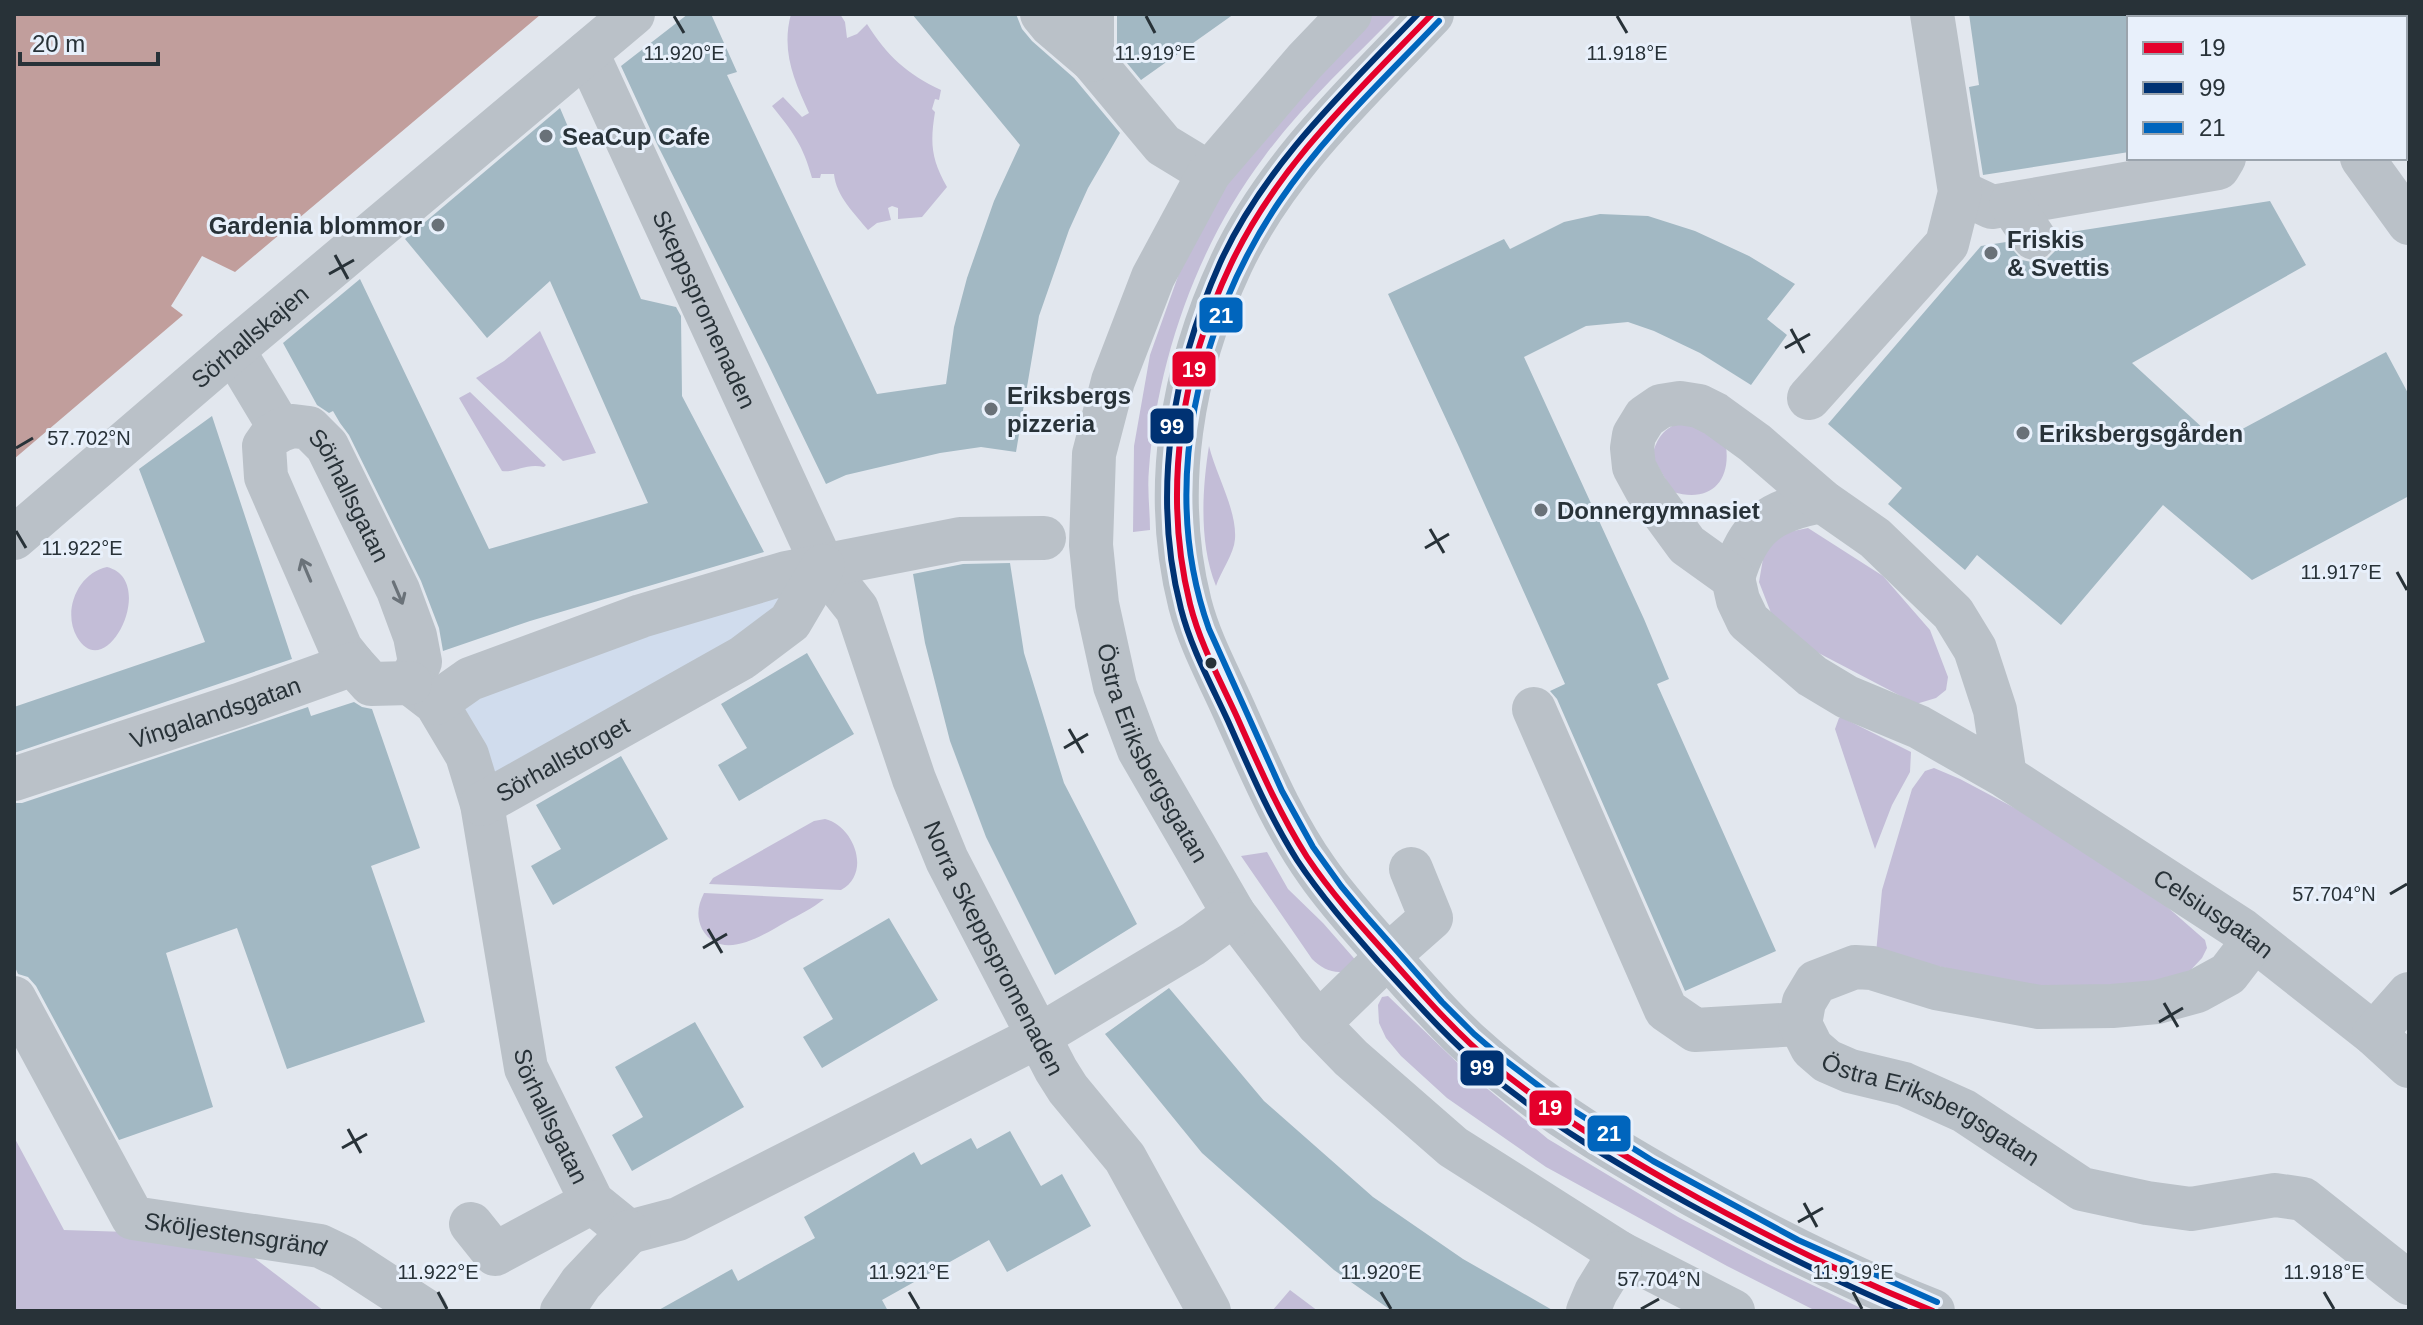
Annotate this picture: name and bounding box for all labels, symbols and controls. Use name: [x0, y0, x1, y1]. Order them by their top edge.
scale bar: [20, 16, 158, 66]
legend: [2127, 16, 2407, 160]
text: 20 m: [32, 30, 85, 57]
text: 19: [2199, 34, 2226, 61]
text: 11.920°E: [643, 42, 725, 64]
text: 11.919°E: [1114, 42, 1196, 64]
text: 11.918°E: [1586, 42, 1668, 64]
text: 99: [2199, 74, 2226, 101]
text: 21: [2199, 114, 2226, 141]
place label: SeaCup Cafe: [562, 123, 710, 150]
marker: SeaCup Cafe: [537, 127, 555, 145]
street label: Skeppspromenaden: [648, 206, 762, 412]
place label: Gardenia blommor: [209, 212, 422, 239]
marker: Gardenia blommor: [429, 216, 447, 234]
place label: Friskis & Svettis: [2007, 226, 2110, 281]
marker: Friskis & Svettis: [1982, 244, 2000, 262]
street label: Sörhallskajen: [186, 280, 313, 393]
line badge: 21: [1198, 296, 1244, 334]
text: 21: [1209, 303, 1233, 328]
line badge: 19: [1171, 350, 1217, 388]
text: 19: [1182, 357, 1206, 382]
place label: Eriksbergs pizzeria: [1007, 382, 1131, 437]
marker: Eriksbergs pizzeria: [982, 400, 1000, 418]
line badge: 99: [1149, 407, 1195, 445]
text: 99: [1160, 414, 1184, 439]
place label: Eriksbergsgården: [2039, 420, 2243, 447]
street label: Sörhallsgatan: [304, 423, 395, 566]
marker: Eriksbergsgården: [2014, 424, 2032, 442]
text: 57.702°N: [47, 427, 131, 449]
place label: Donnergymnasiet: [1557, 497, 1760, 524]
marker: Donnergymnasiet: [1532, 501, 1550, 519]
text: 11.922°E: [41, 537, 123, 559]
one-way arrow: [298, 558, 313, 583]
text: 11.917°E: [2300, 561, 2382, 583]
one-way arrow: [392, 580, 407, 605]
street label: Östra Eriksbergsgatan: [1093, 641, 1214, 867]
unlabelled marker: [1203, 655, 1219, 671]
street label: Vingalandsgatan: [126, 670, 304, 753]
street label: Sörhallstorget: [491, 711, 634, 807]
street label: Norra Skeppspromenaden: [919, 817, 1070, 1080]
street label: Celsiusgatan: [2149, 863, 2279, 963]
text: 57.704°N: [2292, 883, 2376, 905]
street label: Sörhallsgatan: [509, 1046, 594, 1188]
street label: Östra Eriksbergsgatan: [1818, 1047, 2045, 1171]
line badge: 99: [1459, 1049, 1505, 1087]
text: 99: [1470, 1055, 1494, 1080]
line badge: 19: [1528, 1089, 1573, 1127]
text: 19: [1538, 1095, 1562, 1120]
line badge: 21: [1586, 1114, 1632, 1153]
text: 21: [1597, 1121, 1621, 1146]
street label: Sköljestensgränd: [143, 1206, 332, 1261]
text: 11.922°E: [397, 1261, 479, 1283]
text: 11.921°E: [868, 1261, 950, 1283]
text: 11.920°E: [1340, 1261, 1422, 1283]
text: 11.919°E: [1812, 1261, 1894, 1283]
text: 11.918°E: [2283, 1261, 2365, 1283]
text: 57.704°N: [1617, 1268, 1701, 1290]

